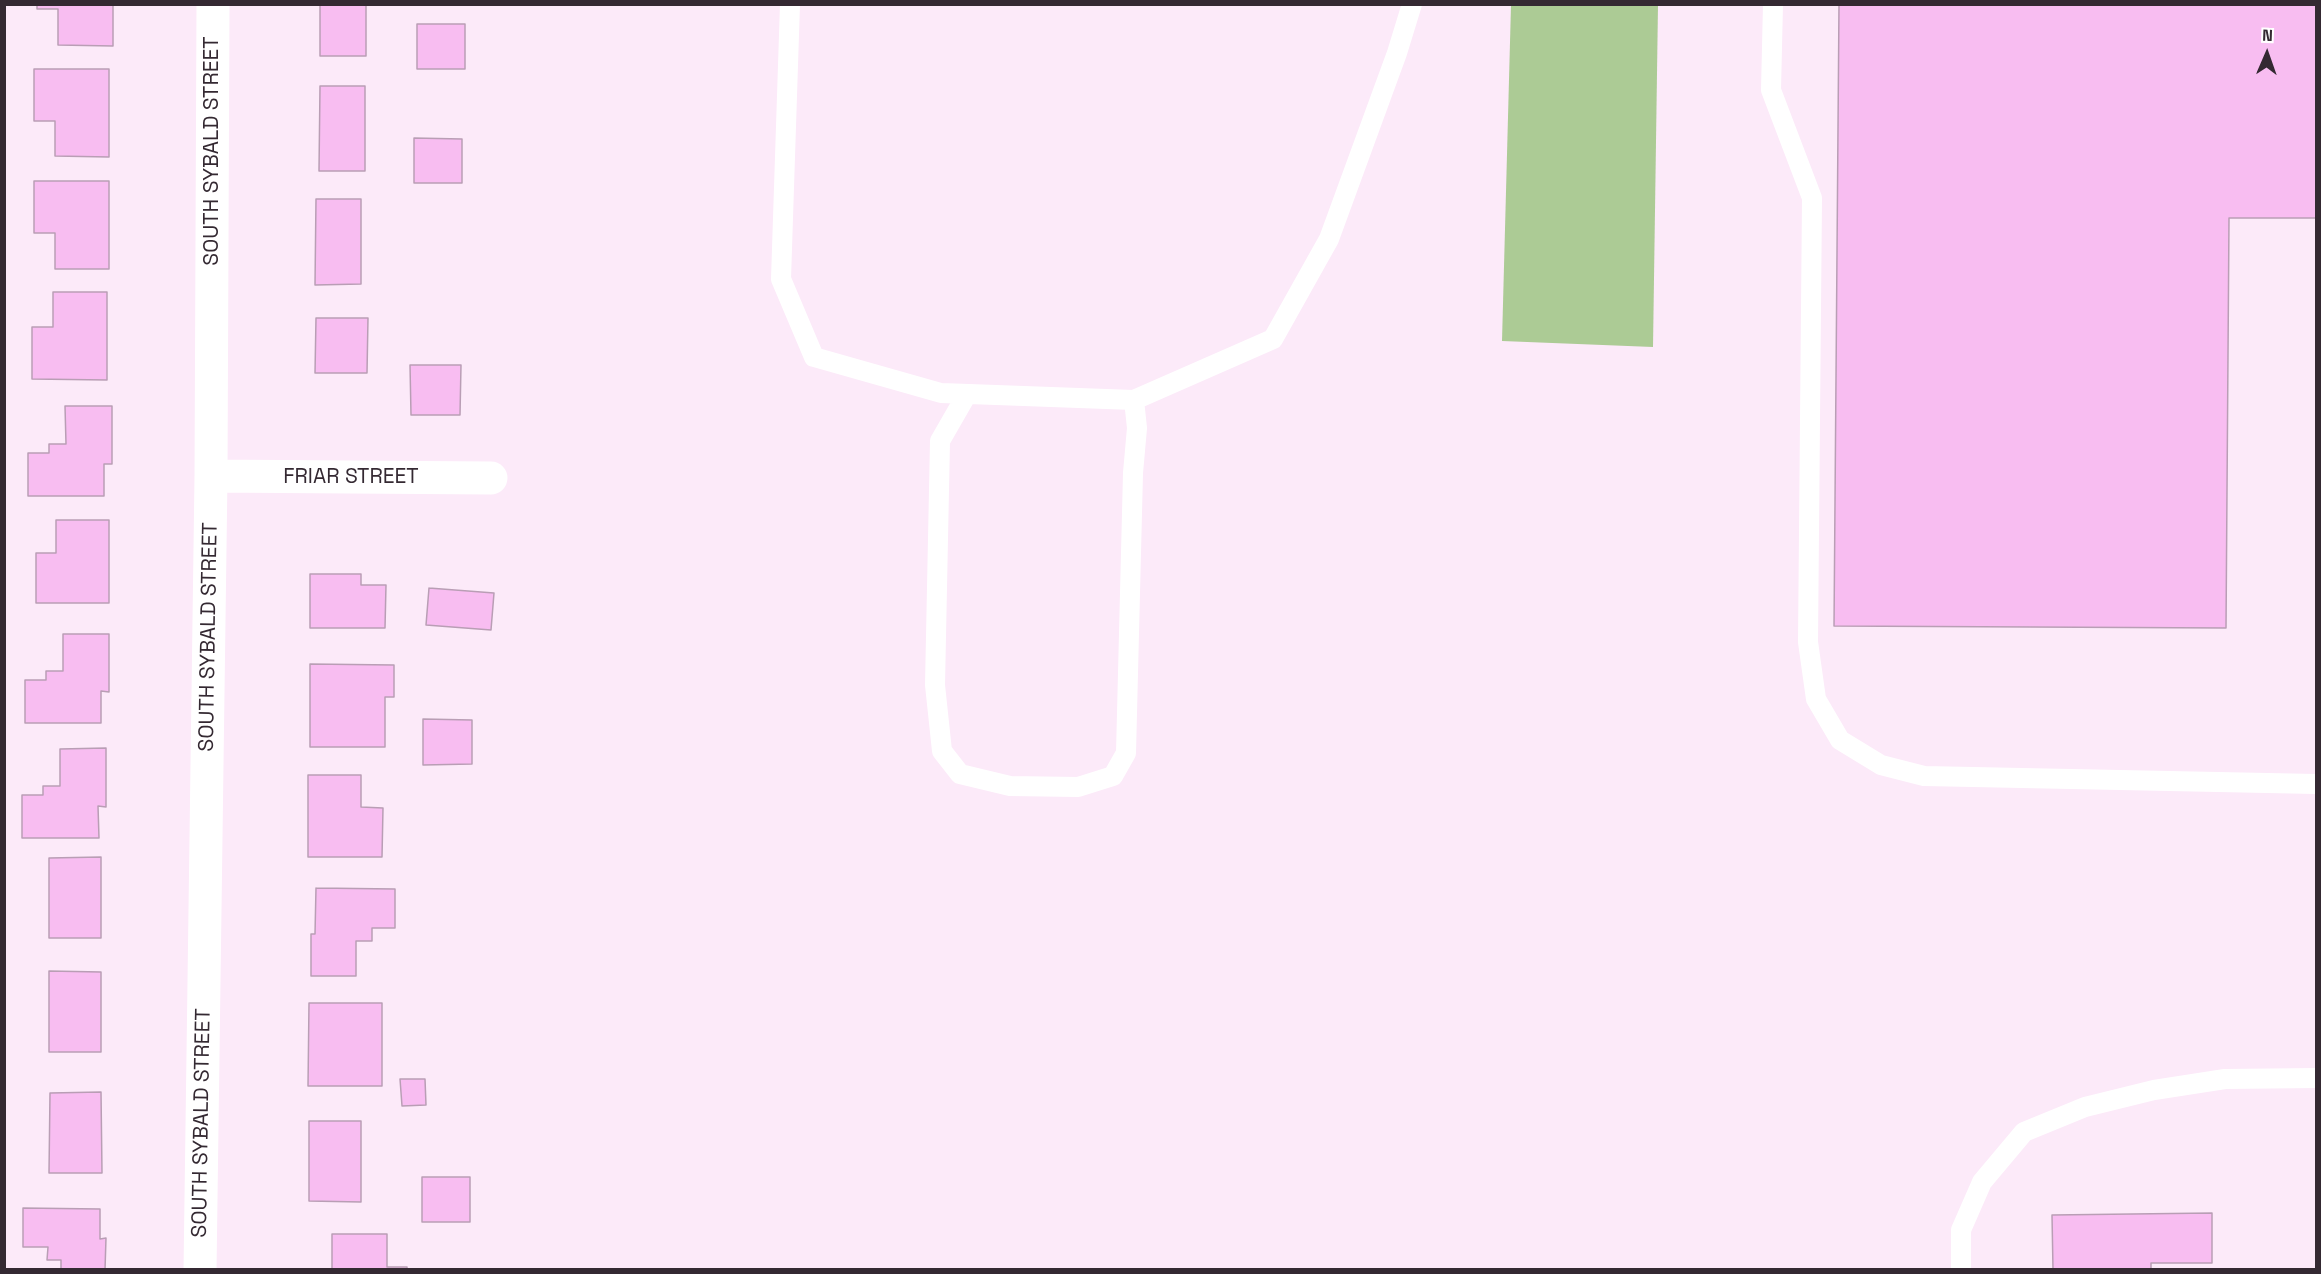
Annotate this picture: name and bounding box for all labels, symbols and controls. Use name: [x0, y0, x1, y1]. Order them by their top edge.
north arrow: [2237, 24, 2297, 84]
text: N: [2262, 25, 2273, 46]
street label: SOUTH SYBALD STREET: [199, 36, 225, 266]
street label: FRIAR STREET: [283, 464, 419, 490]
street label: SOUTH SYBALD STREET: [194, 522, 224, 752]
street label: SOUTH SYBALD STREET: [187, 1008, 217, 1238]

